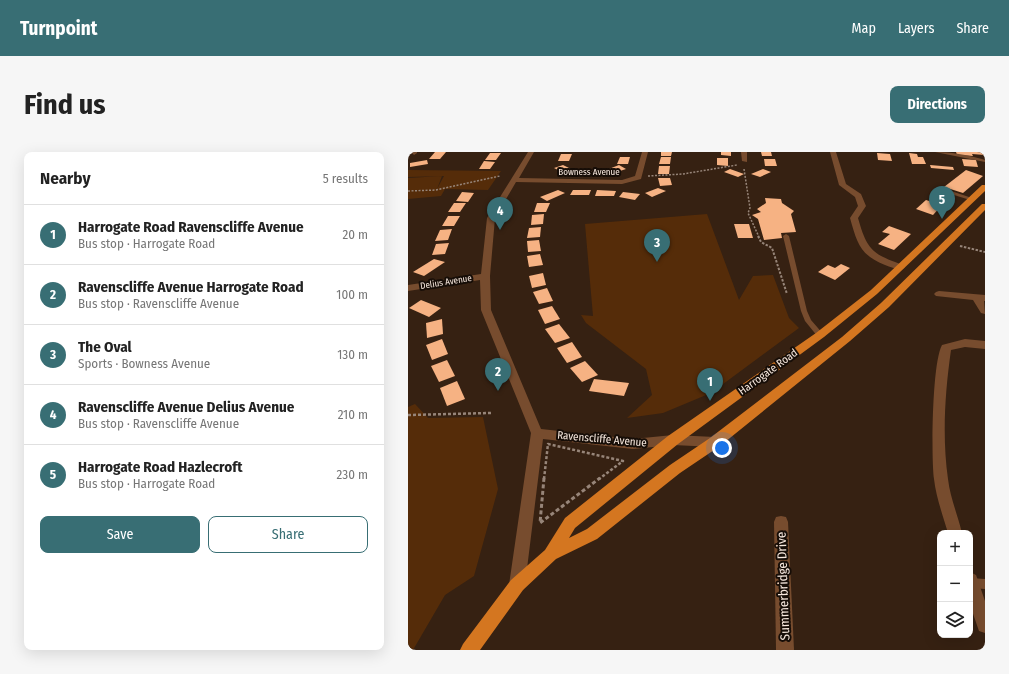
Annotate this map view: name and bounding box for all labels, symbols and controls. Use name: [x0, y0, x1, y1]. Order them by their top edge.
text: Turnpoint: [20, 17, 97, 40]
text: Map: [852, 20, 876, 37]
text: Layers: [898, 20, 934, 37]
text: Share: [956, 20, 989, 37]
button: Directions: [890, 86, 985, 123]
text: Find us: [24, 88, 106, 121]
street label: Bowness Avenue: [558, 167, 620, 177]
text: Nearby: [40, 168, 91, 189]
text: 5 results: [323, 171, 368, 186]
pin: 5: [929, 186, 955, 219]
pin: 4: [487, 197, 513, 230]
text: Harrogate Road Ravenscliffe Avenue: [78, 218, 304, 236]
text: 1: [50, 227, 56, 242]
text: 20 m: [342, 227, 368, 242]
pin: 3: [644, 229, 670, 262]
text: Bus stop · Harrogate Road: [78, 236, 215, 251]
street label: Delius Avenue: [420, 273, 473, 291]
text: Ravenscliffe Avenue Harrogate Road: [78, 278, 304, 296]
text: 2: [50, 287, 56, 302]
text: 100 m: [336, 287, 368, 302]
text: Bus stop · Ravenscliffe Avenue: [78, 296, 239, 311]
text: The Oval: [78, 338, 132, 356]
street label: Harrogate Road: [736, 346, 800, 398]
text: 3: [50, 347, 56, 362]
text: 130 m: [337, 347, 368, 362]
text: Sports · Bowness Avenue: [78, 356, 210, 371]
pin: 2: [485, 358, 511, 391]
pin: 1: [697, 368, 723, 401]
text: Ravenscliffe Avenue Delius Avenue: [78, 398, 294, 416]
text: 4: [50, 407, 56, 422]
text: 210 m: [338, 407, 368, 422]
text: Bus stop · Ravenscliffe Avenue: [78, 416, 239, 431]
street label: Ravenscliffe Avenue: [557, 429, 647, 449]
your location: [712, 438, 732, 458]
text: Harrogate Road Hazlecroft: [78, 458, 242, 476]
text: 5: [50, 467, 56, 482]
text: 230 m: [337, 467, 368, 482]
text: Bus stop · Harrogate Road: [78, 476, 215, 491]
button: Save: [40, 516, 200, 553]
button: Share: [208, 516, 368, 553]
map controls: [937, 530, 973, 638]
button: +: [937, 530, 973, 566]
street label: Summerbridge Drive: [774, 531, 792, 641]
button: −: [937, 566, 973, 602]
button: layers: [937, 602, 973, 638]

